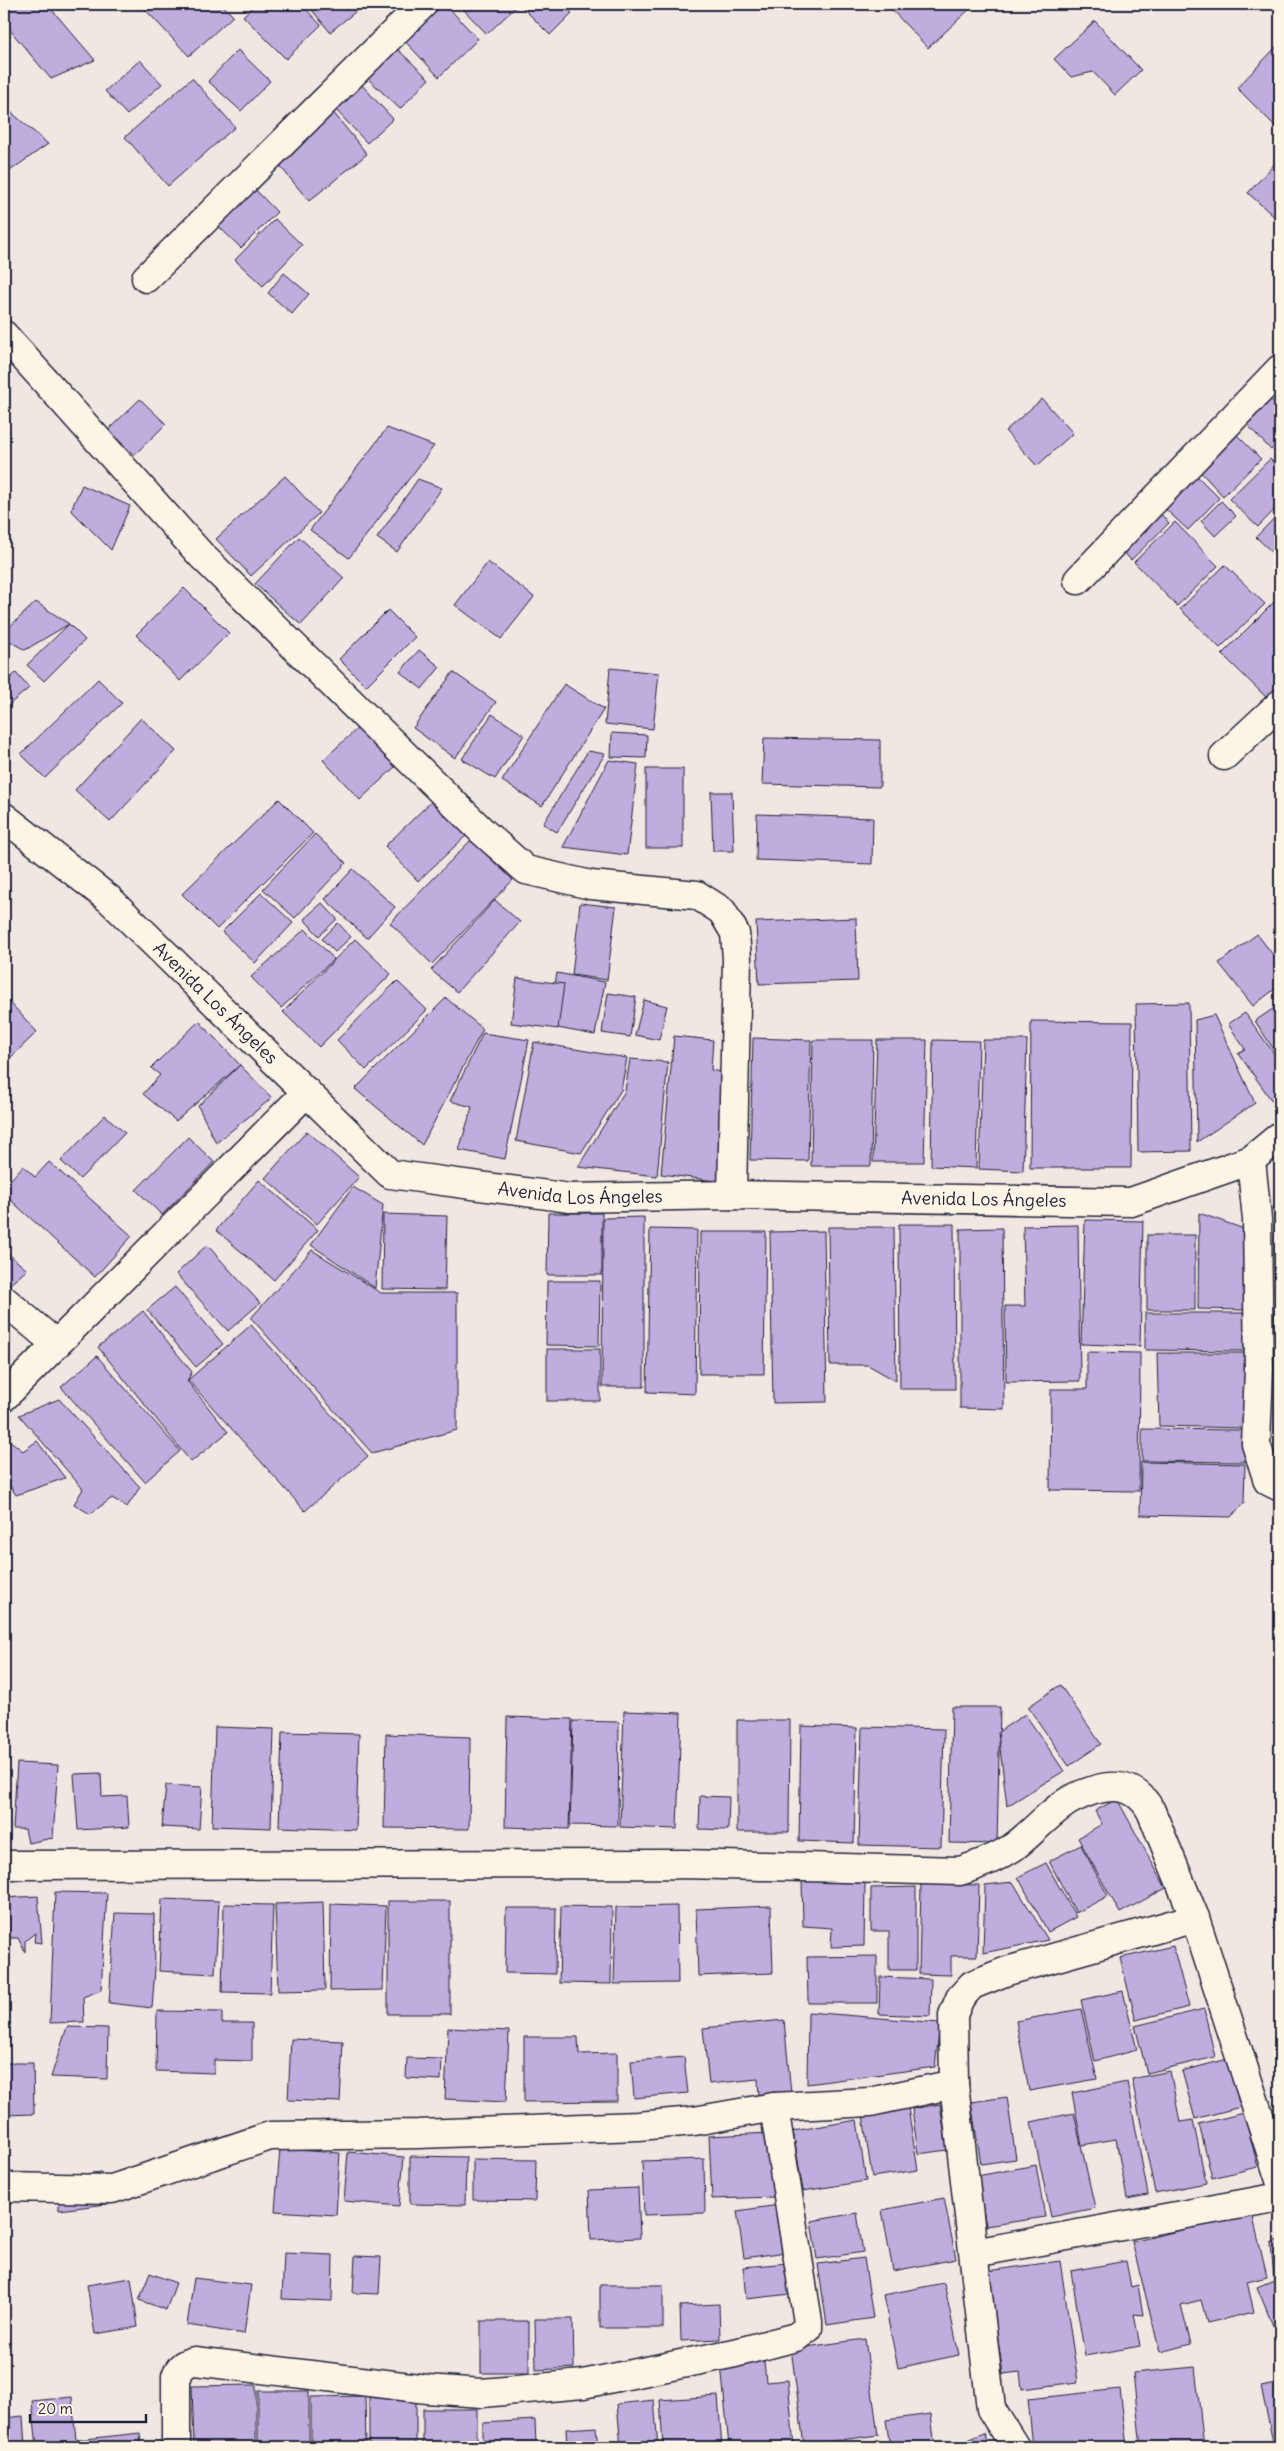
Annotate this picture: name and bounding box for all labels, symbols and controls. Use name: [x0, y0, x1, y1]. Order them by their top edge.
street label: Avenida Los Ángeles: [149, 937, 283, 1069]
street label: Avenida Los Ángeles: [496, 1176, 663, 1209]
street label: Avenida Los Ángeles: [901, 1186, 1067, 1212]
scale bar: [30, 2391, 146, 2423]
text: 20 m: [38, 2399, 73, 2418]

